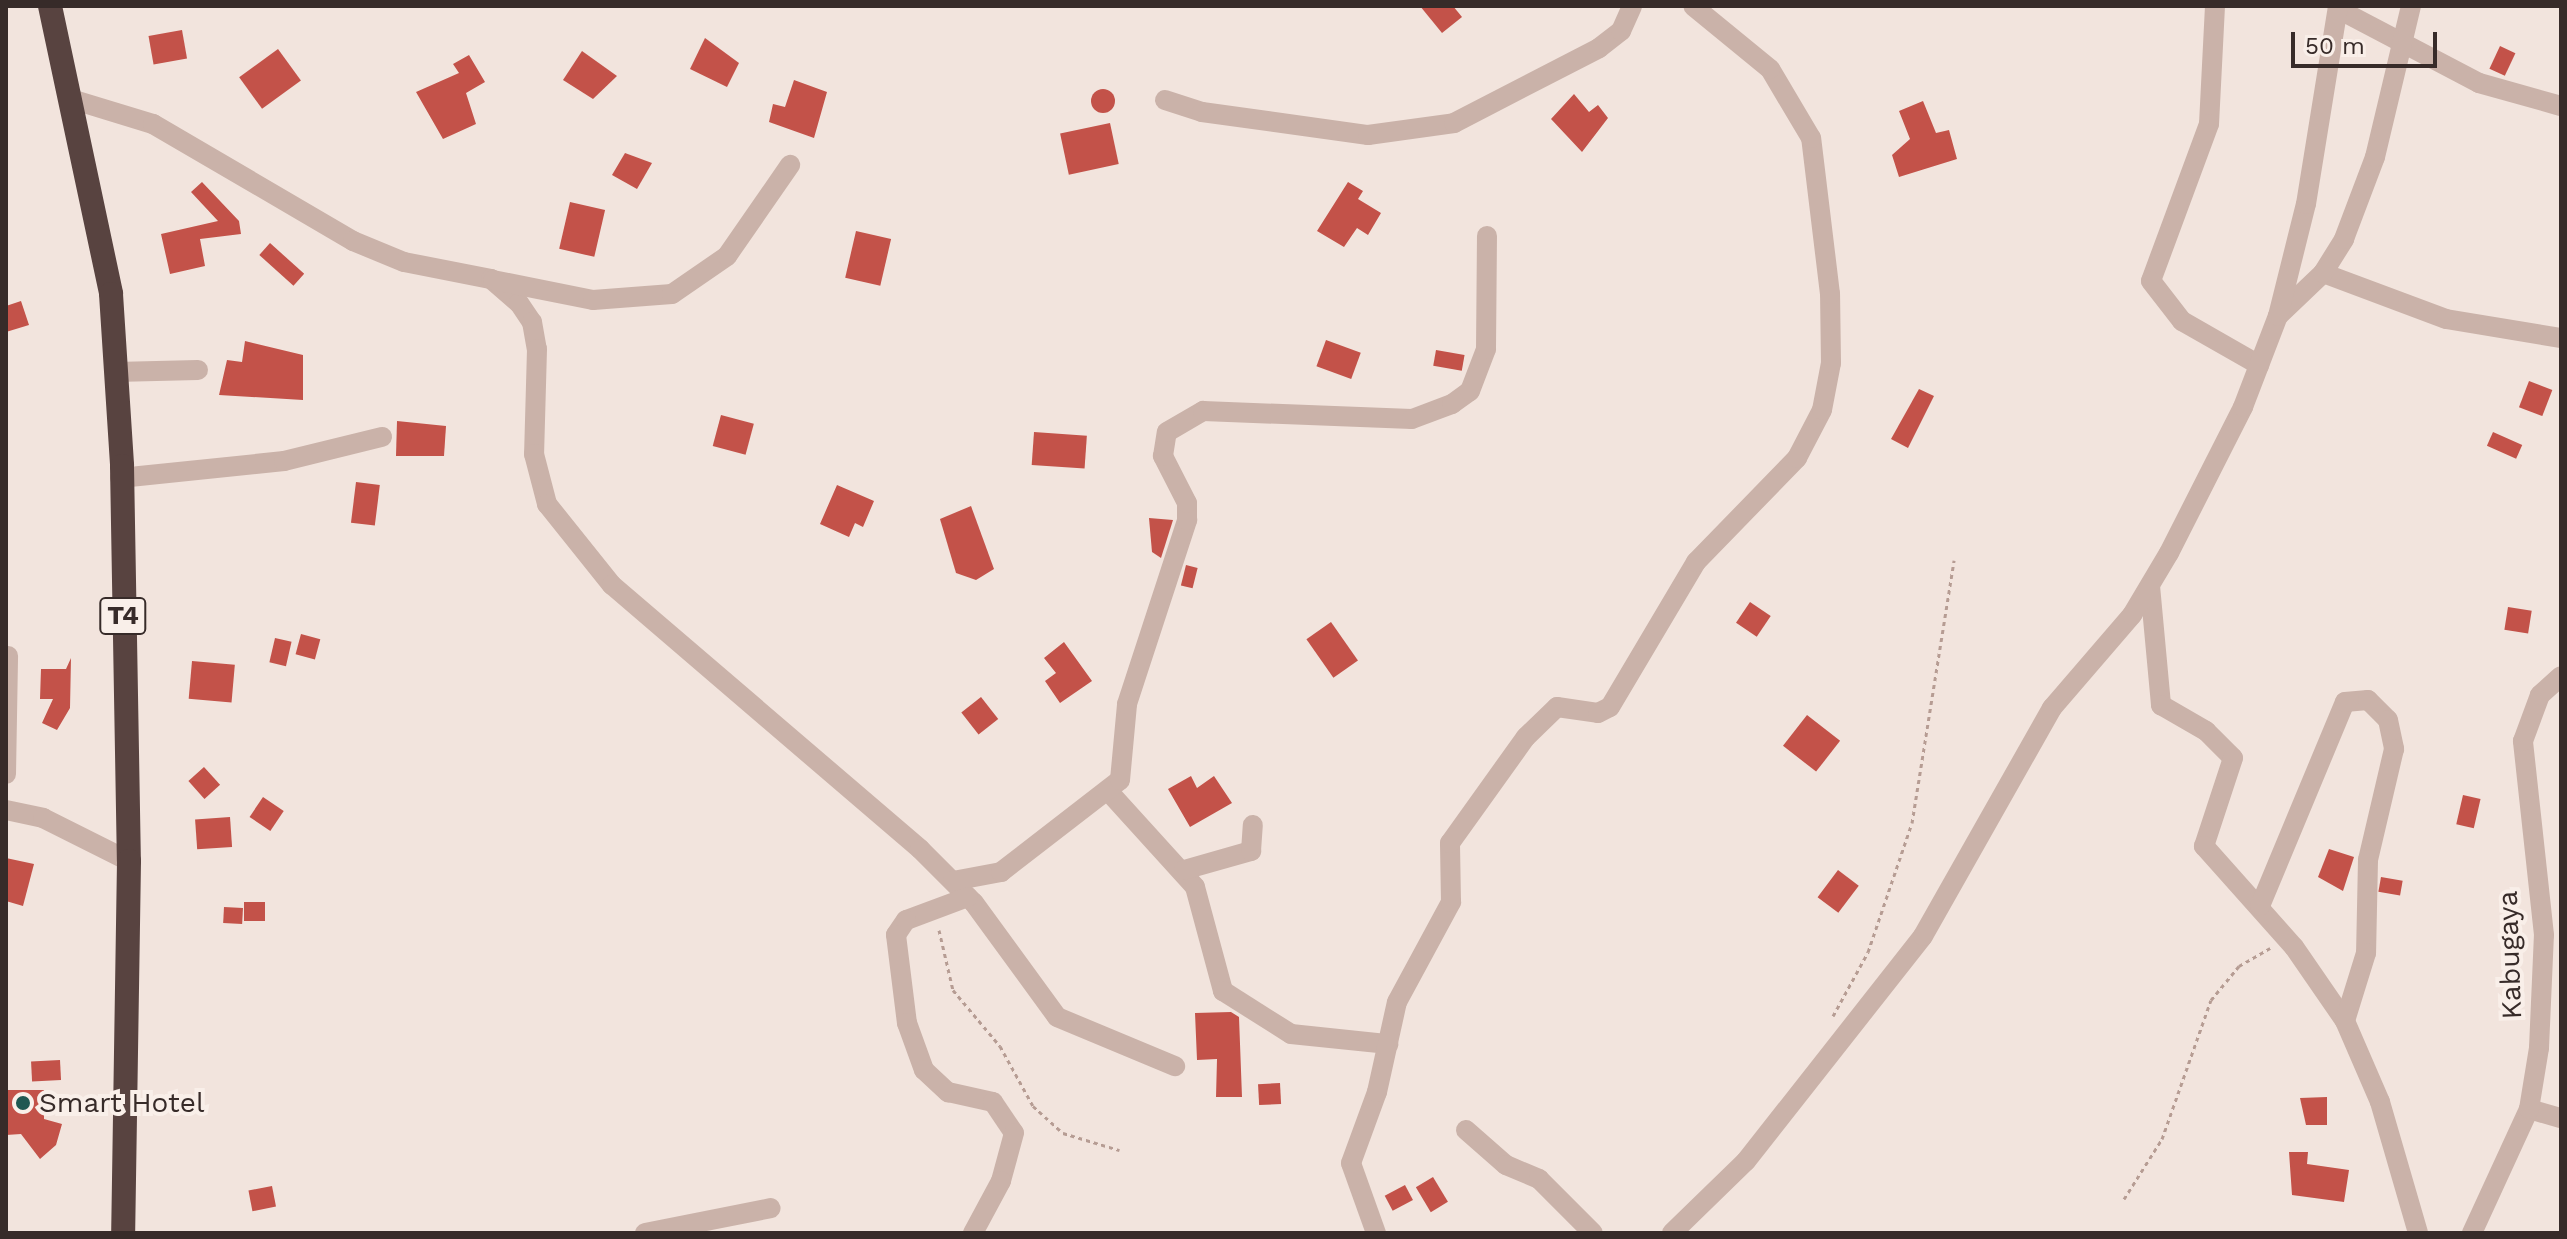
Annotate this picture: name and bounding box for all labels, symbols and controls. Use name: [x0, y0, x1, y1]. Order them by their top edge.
scale bar: [2295, 16, 2441, 66]
text: 50 m: [2305, 32, 2365, 60]
road number: T4: [99, 594, 147, 638]
street label: Kabugaya: [2491, 890, 2529, 1020]
place label: Smart Hotel: [39, 1086, 205, 1120]
marker: Smart Hotel: [14, 1094, 32, 1112]

